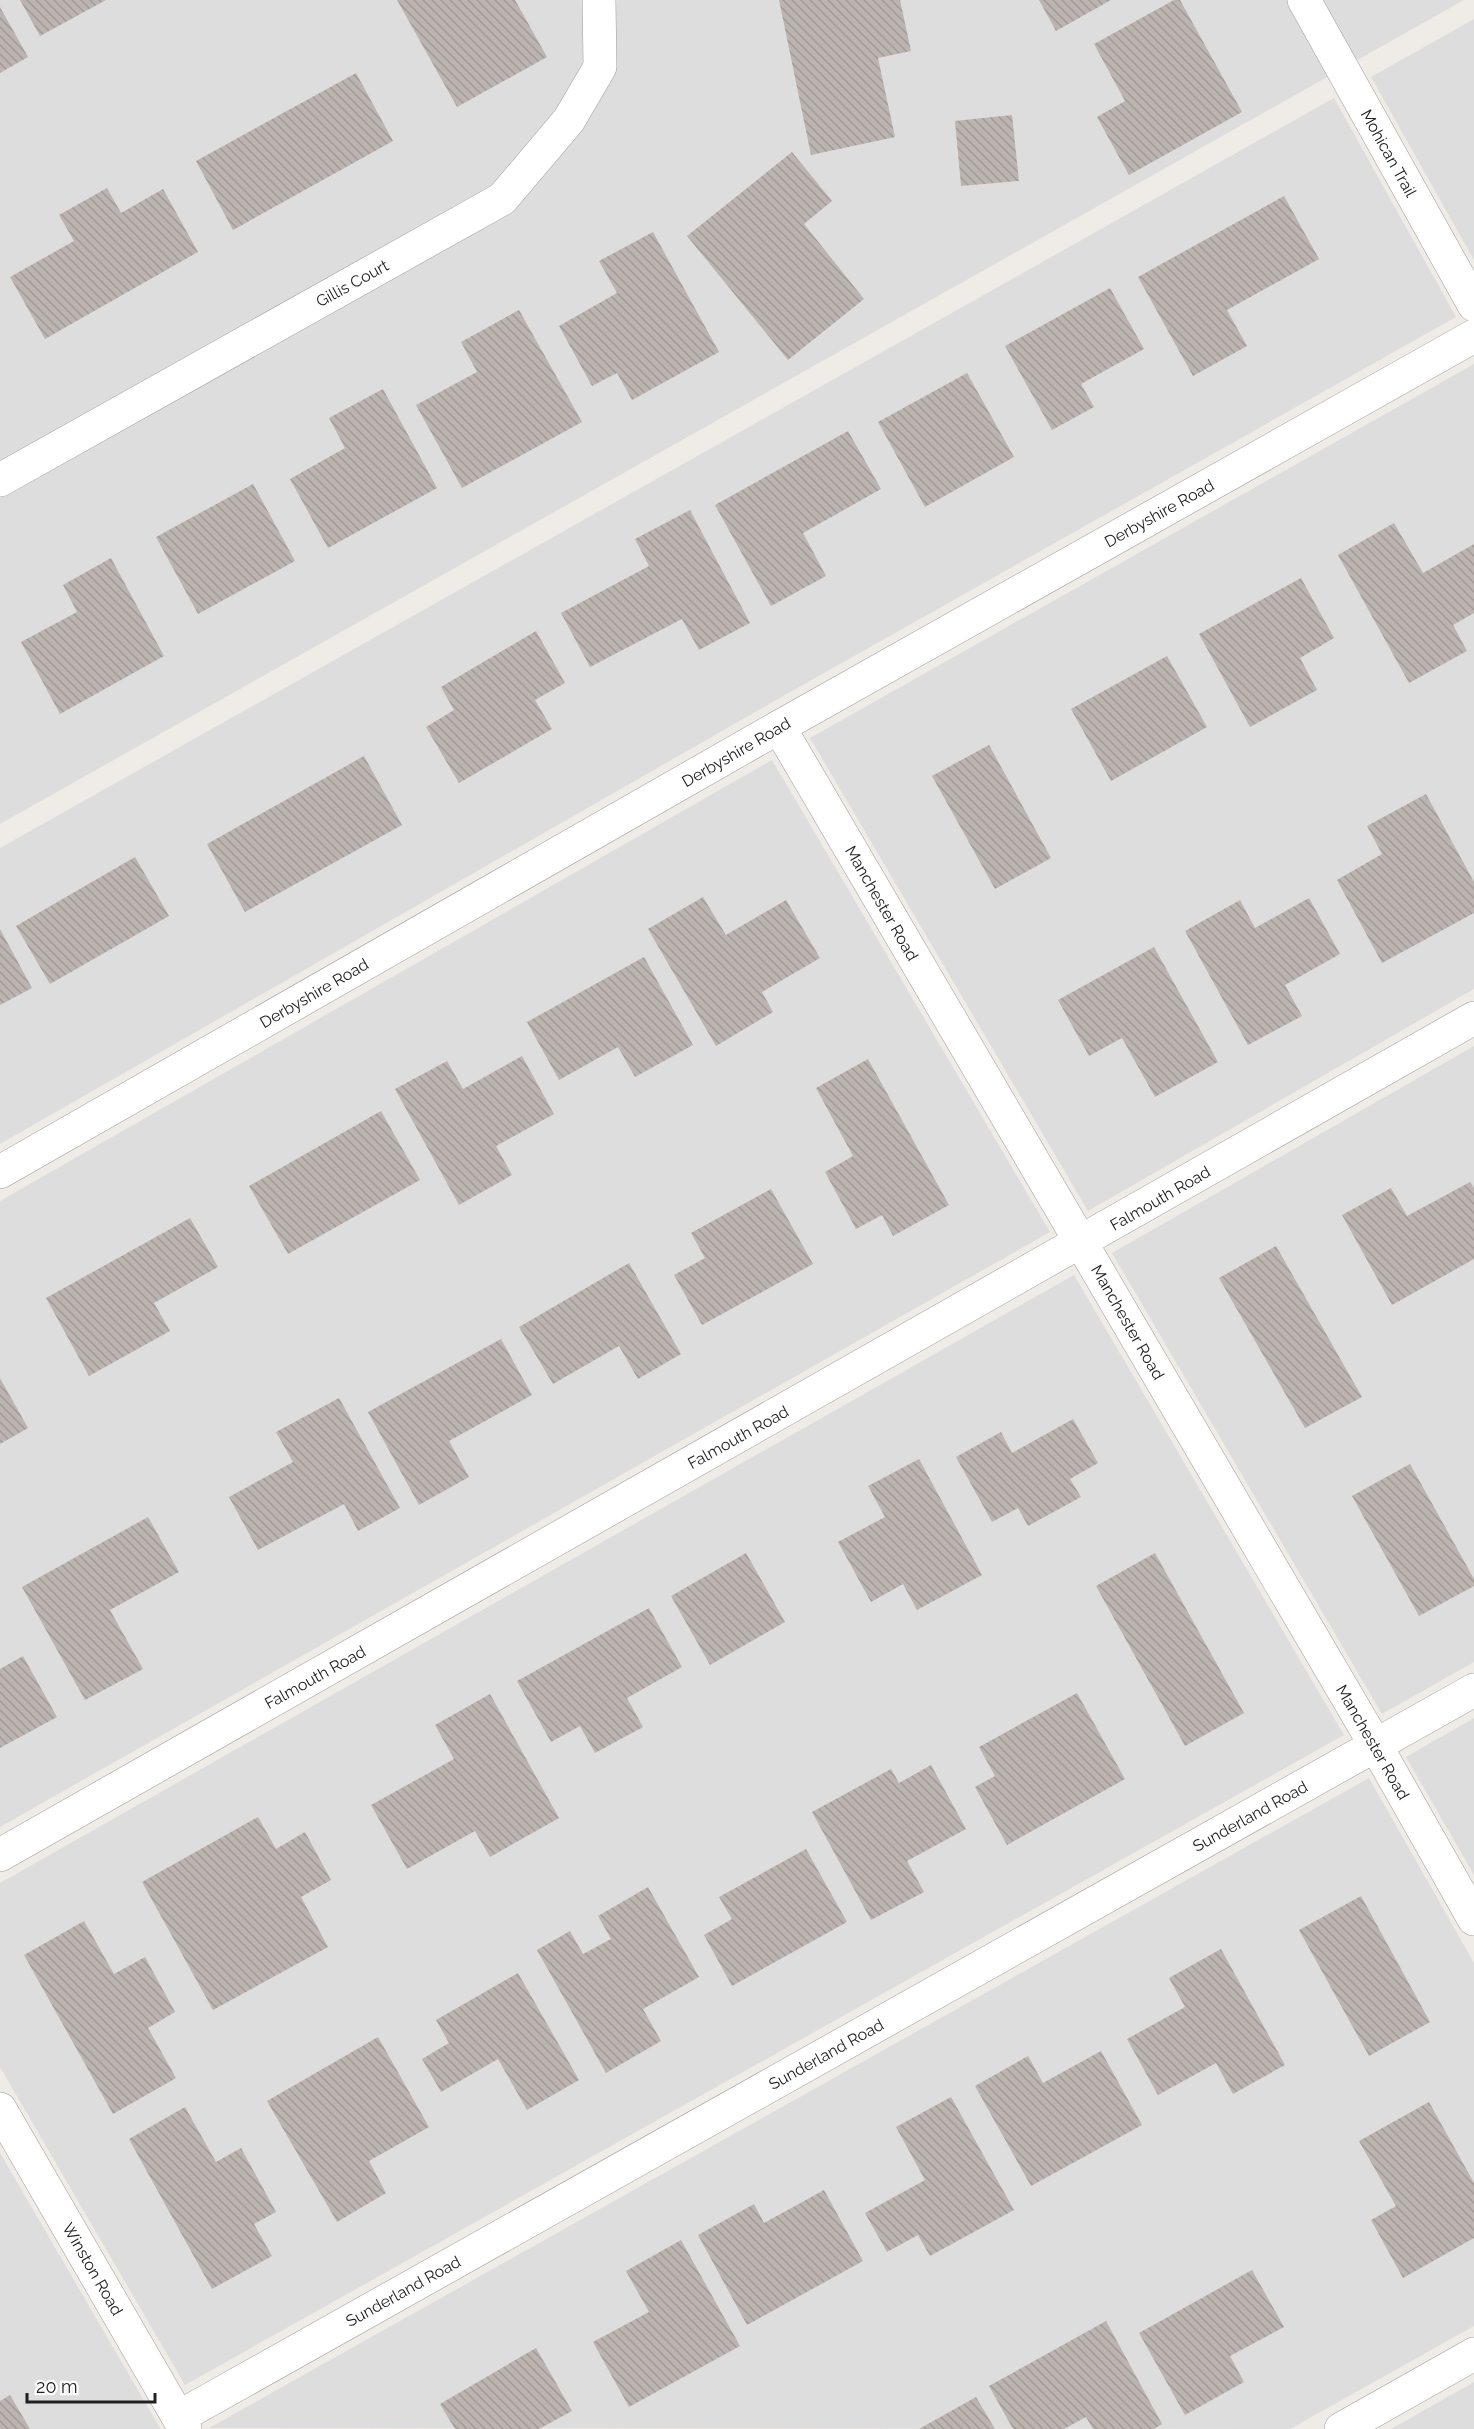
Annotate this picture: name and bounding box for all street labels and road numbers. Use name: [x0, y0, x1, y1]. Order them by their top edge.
street label: Mohican Trail: [1357, 106, 1421, 201]
street label: Gillis Court: [313, 255, 392, 311]
street label: Derbyshire Road: [1101, 475, 1217, 551]
street label: Derbyshire Road: [679, 714, 794, 791]
street label: Manchester Road: [841, 842, 922, 964]
street label: Derbyshire Road: [257, 955, 372, 1032]
street label: Falmouth Road: [1107, 1162, 1214, 1235]
street label: Manchester Road: [1087, 1261, 1168, 1383]
street label: Falmouth Road: [685, 1402, 792, 1473]
street label: Falmouth Road: [262, 1642, 369, 1713]
street label: Manchester Road: [1332, 1681, 1413, 1803]
street label: Sunderland Road: [1190, 1777, 1311, 1856]
street label: Sunderland Road: [766, 2015, 887, 2094]
street label: Winston Road: [58, 2220, 127, 2319]
street label: Sunderland Road: [343, 2252, 464, 2331]

